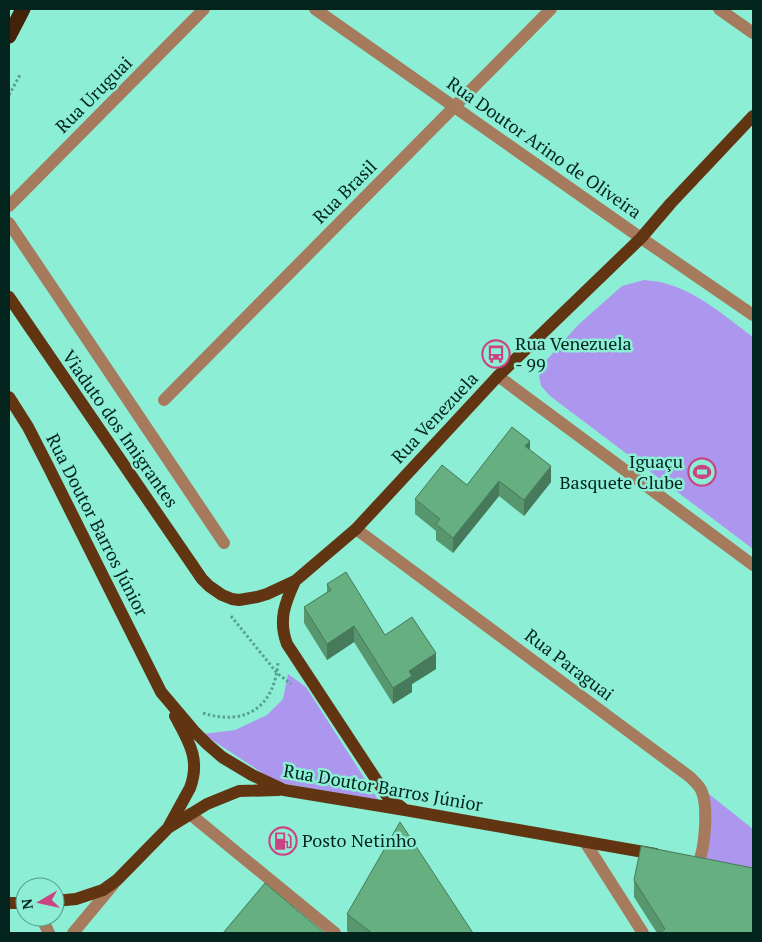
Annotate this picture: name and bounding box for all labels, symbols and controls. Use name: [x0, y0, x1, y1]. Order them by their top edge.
street label: Rua Uruguai: [50, 51, 137, 138]
street label: Rua Doutor Arino de Oliveira: [443, 71, 647, 224]
street label: Rua Brasil: [307, 154, 381, 228]
place label: Rua Venezuela - 99: [515, 331, 632, 376]
bus stop icon: Rua Venezuela - 99: [481, 339, 511, 369]
street label: Viaduto dos Imigrantes: [57, 345, 184, 512]
street label: Rua Venezuela: [386, 366, 483, 468]
street label: Rua Doutor Barros Júnior: [41, 429, 154, 620]
place label: Iguaçu Basquete Clube: [559, 449, 683, 494]
sports icon: Iguaçu Basquete Clube: [687, 457, 717, 487]
street label: Rua Paraguai: [520, 623, 619, 705]
street label: Rua Doutor Barros Júnior: [282, 758, 485, 816]
fuel station icon: Posto Netinho: [268, 826, 298, 856]
place label: Posto Netinho: [302, 828, 417, 852]
north arrow: [15, 877, 65, 927]
text: N: [16, 897, 37, 911]

